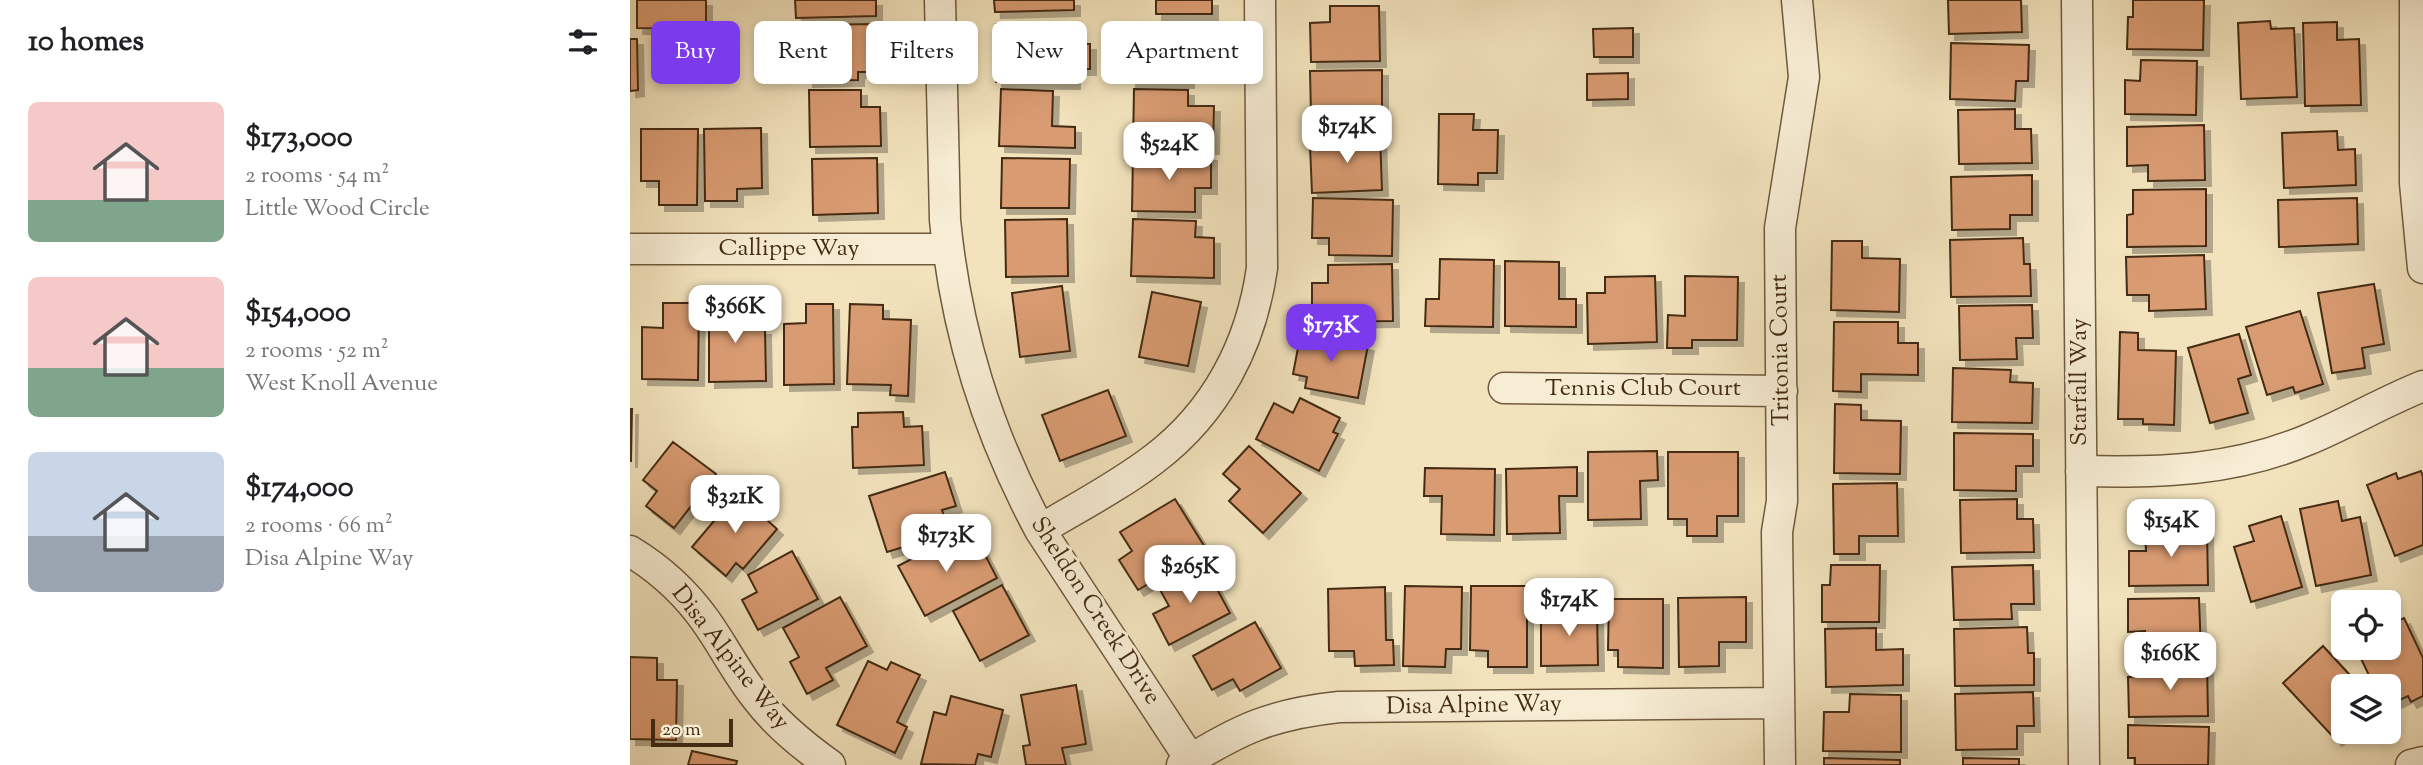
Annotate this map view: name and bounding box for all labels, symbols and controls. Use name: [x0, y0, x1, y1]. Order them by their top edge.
text: 10 homes: [28, 21, 144, 64]
chip: Buy: [651, 21, 740, 84]
chip: Rent: [754, 21, 852, 84]
chip: Filters: [866, 21, 978, 84]
chip: New: [992, 21, 1087, 84]
chip: Apartment: [1101, 21, 1263, 84]
icon: filters: [564, 23, 602, 61]
pin: $174K: [1298, 106, 1396, 165]
text: $174K: [1318, 111, 1376, 144]
text: $173,000: [245, 117, 353, 160]
pin: $524K: [1120, 122, 1218, 182]
text: $524K: [1139, 128, 1199, 161]
icon: home: [84, 130, 168, 214]
text: 2 rooms · 54 m²: [245, 160, 389, 193]
text: Little Wood Circle: [245, 193, 430, 226]
street label: Callippe Way: [719, 232, 859, 266]
street label: Tritonia Court: [1763, 274, 1799, 426]
pin: $366K: [686, 286, 784, 345]
text: $366K: [705, 291, 765, 324]
text: $154,000: [245, 292, 351, 335]
pin: $173K: [1282, 304, 1380, 364]
icon: home: [84, 305, 168, 389]
text: $173K: [1302, 310, 1360, 343]
street label: Starfall Way: [2063, 318, 2097, 446]
text: 2 rooms · 52 m²: [245, 335, 388, 368]
text: West Knoll Avenue: [245, 368, 438, 401]
street label: Tennis Club Court: [1545, 372, 1741, 406]
text: $174,000: [245, 467, 354, 510]
pin: $321K: [686, 476, 784, 535]
icon: home: [84, 480, 168, 564]
text: $321K: [707, 481, 763, 514]
pin: $154K: [2122, 500, 2220, 559]
text: $154K: [2143, 505, 2199, 538]
text: 2 rooms · 66 m²: [245, 510, 393, 543]
street label: Sheldon Creek Drive: [1021, 510, 1169, 712]
pin: $173K: [897, 514, 995, 574]
text: $173K: [917, 520, 975, 553]
text: Disa Alpine Way: [245, 543, 413, 576]
pin: $265K: [1141, 546, 1239, 605]
text: $265K: [1161, 551, 1219, 584]
street label: Disa Alpine Way: [663, 578, 798, 738]
pin: $174K: [1520, 578, 1618, 638]
text: $174K: [1540, 584, 1598, 617]
map controls: [2331, 590, 2401, 744]
button: locate: [2331, 590, 2401, 660]
pin: $166K: [2121, 632, 2219, 692]
text: $166K: [2140, 638, 2200, 671]
button: layers: [2331, 674, 2401, 744]
street label: Disa Alpine Way: [1386, 687, 1562, 725]
scale bar: [651, 716, 733, 748]
text: 20 m: [662, 717, 701, 744]

